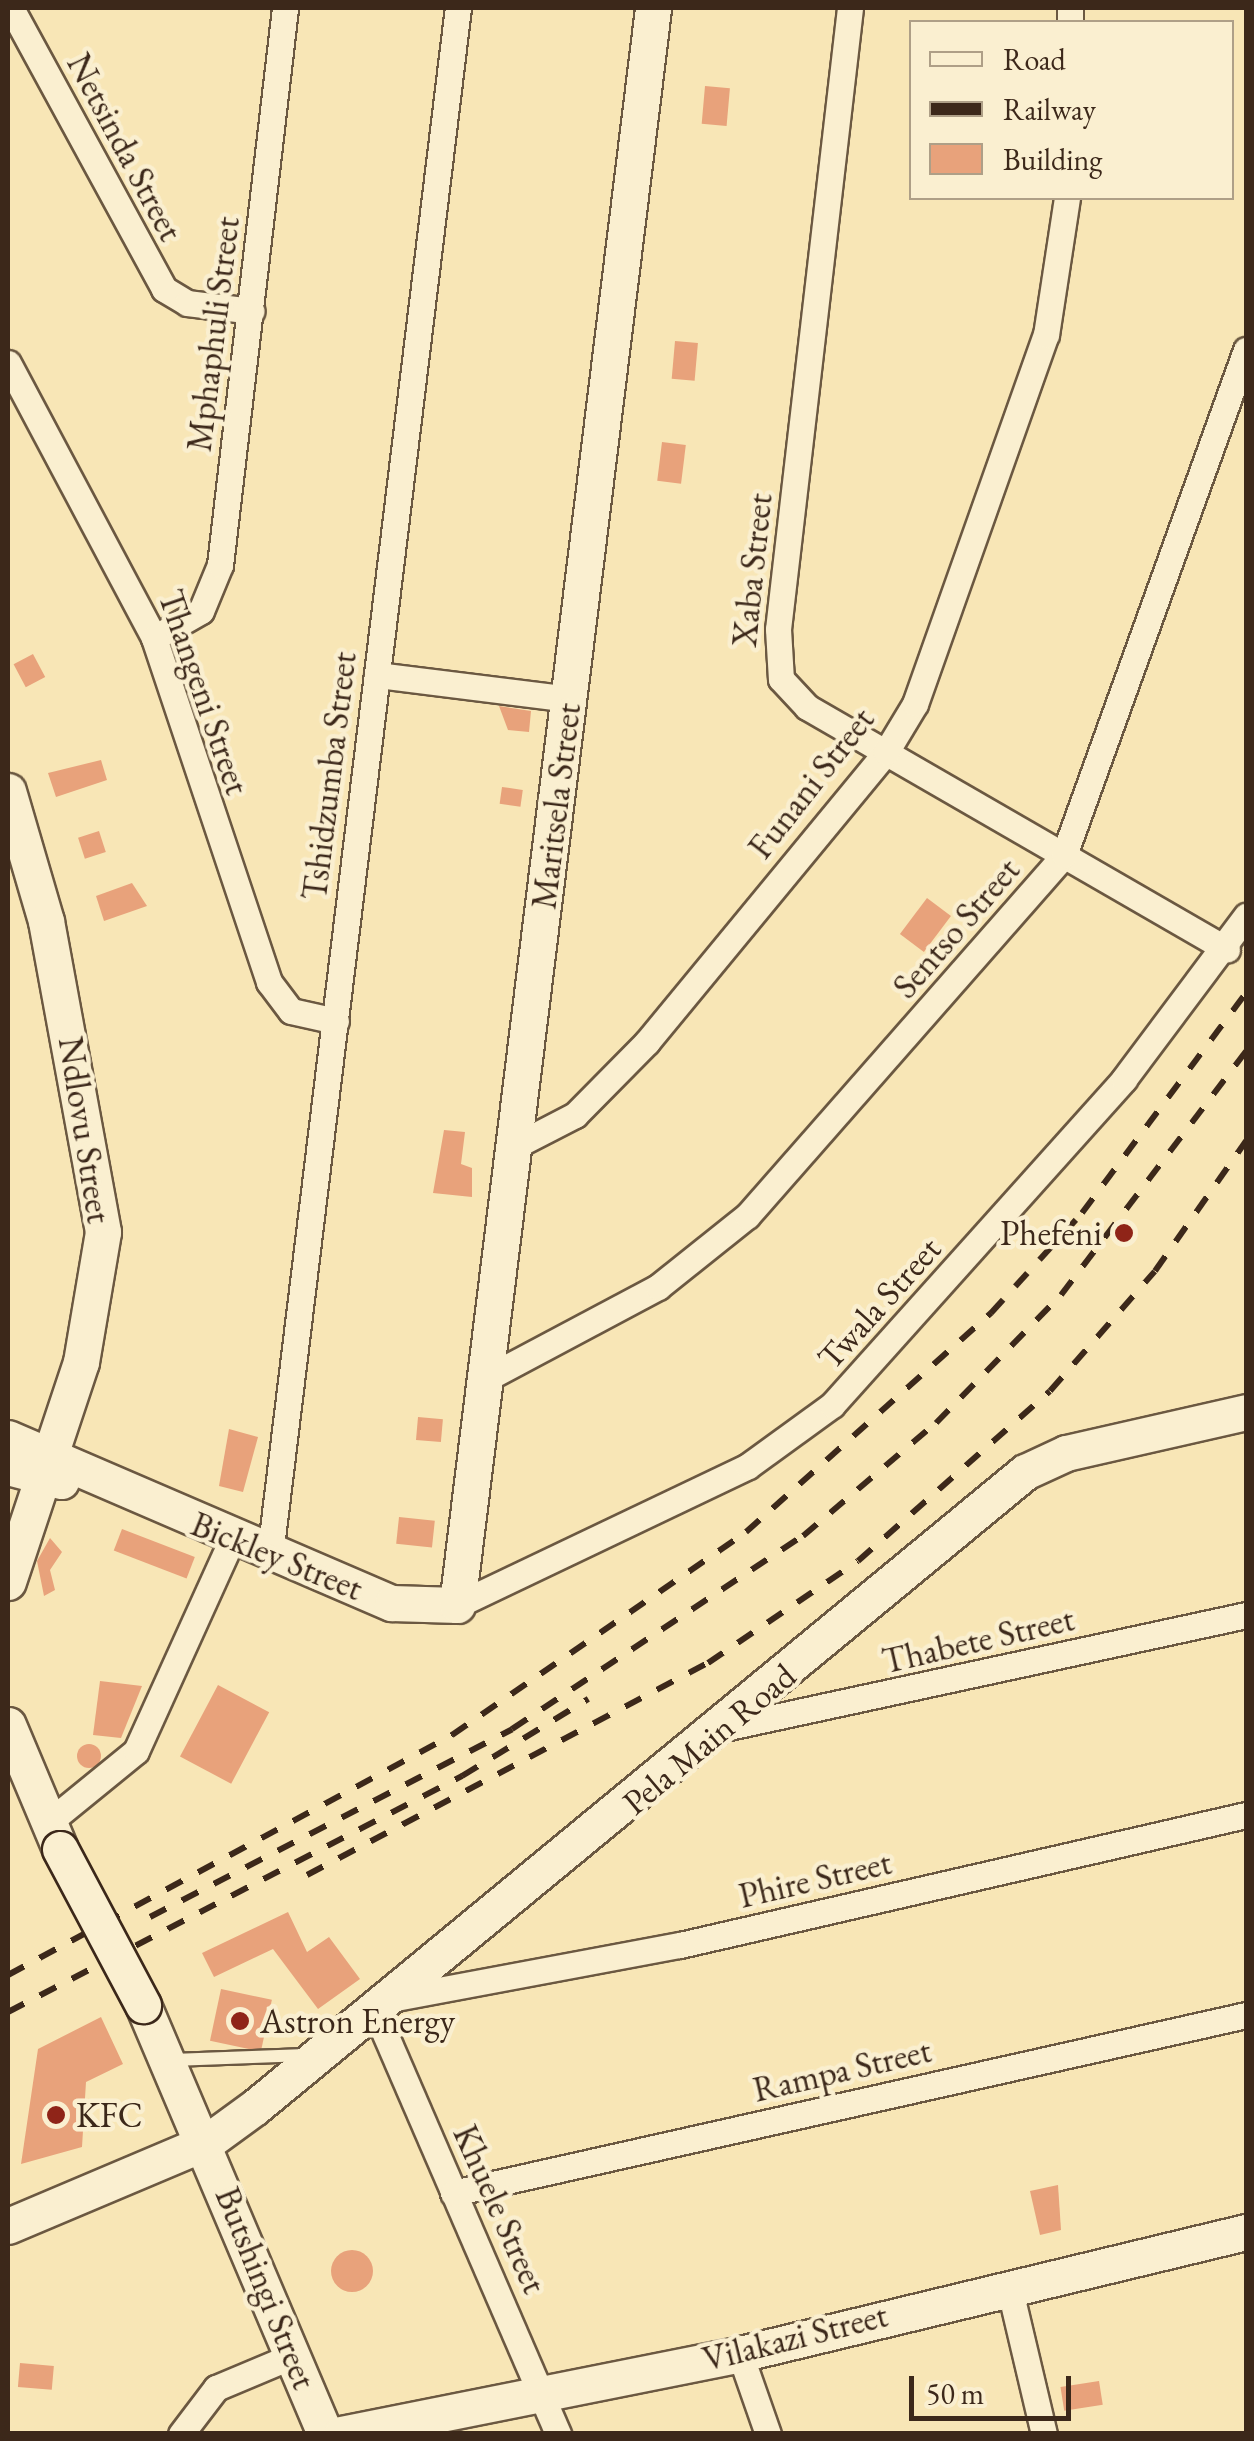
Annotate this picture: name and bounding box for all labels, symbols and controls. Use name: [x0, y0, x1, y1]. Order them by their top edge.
legend: [909, 20, 1234, 200]
text: Road: [1003, 40, 1066, 79]
street label: Netsinda Street: [58, 46, 192, 248]
text: Railway: [1003, 90, 1096, 129]
text: Building: [1003, 140, 1102, 179]
street label: Mphaphuli Street: [178, 214, 248, 454]
street label: Xaba Street: [723, 491, 781, 649]
street label: Thangeni Street: [149, 584, 259, 800]
street label: Tshidzumba Street: [293, 650, 365, 902]
street label: Funani Street: [739, 699, 883, 867]
street label: Maritsela Street: [523, 701, 589, 911]
street label: Sentso Street: [884, 849, 1028, 1007]
street label: Ndlovu Street: [50, 1034, 120, 1226]
place label: Phefeni: [1000, 1212, 1102, 1254]
marker: Phefeni: [1111, 1220, 1137, 1246]
street label: Twala Street: [809, 1228, 949, 1378]
street label: Bickley Street: [185, 1503, 369, 1609]
street label: Thabete Street: [878, 1598, 1078, 1682]
street label: Pela Main Road: [614, 1655, 804, 1823]
street label: Phire Street: [735, 1841, 895, 1917]
place label: Astron Energy: [260, 2000, 455, 2042]
marker: Astron Energy: [229, 2010, 251, 2032]
street label: Rampa Street: [749, 2029, 935, 2111]
place label: KFC: [76, 2094, 143, 2136]
marker: KFC: [45, 2104, 67, 2126]
street label: Khuele Street: [444, 2118, 556, 2300]
street label: Butshingi Street: [206, 2181, 326, 2395]
street label: Vilakazi Street: [698, 2294, 892, 2380]
scale bar: [914, 2356, 1076, 2418]
text: 50 m: [926, 2374, 984, 2413]

